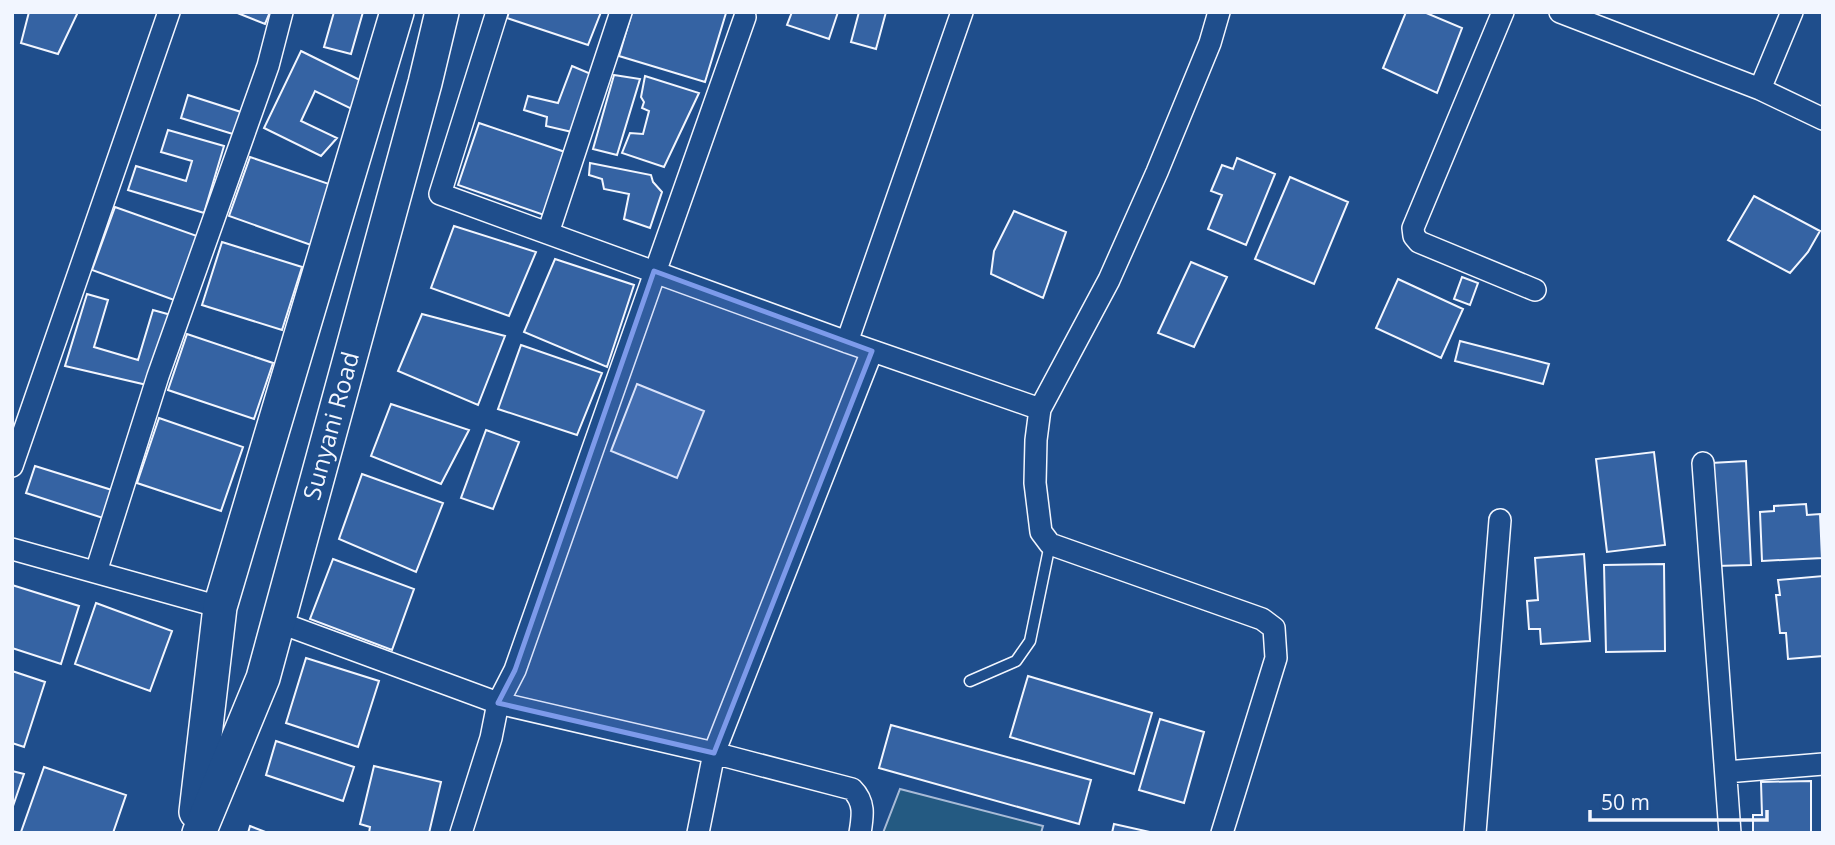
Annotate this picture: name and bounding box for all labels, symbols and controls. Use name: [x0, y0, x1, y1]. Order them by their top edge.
street label: Sunyani Road: [294, 348, 366, 503]
scale bar: [1590, 778, 1767, 822]
text: 50 m: [1601, 788, 1650, 816]

